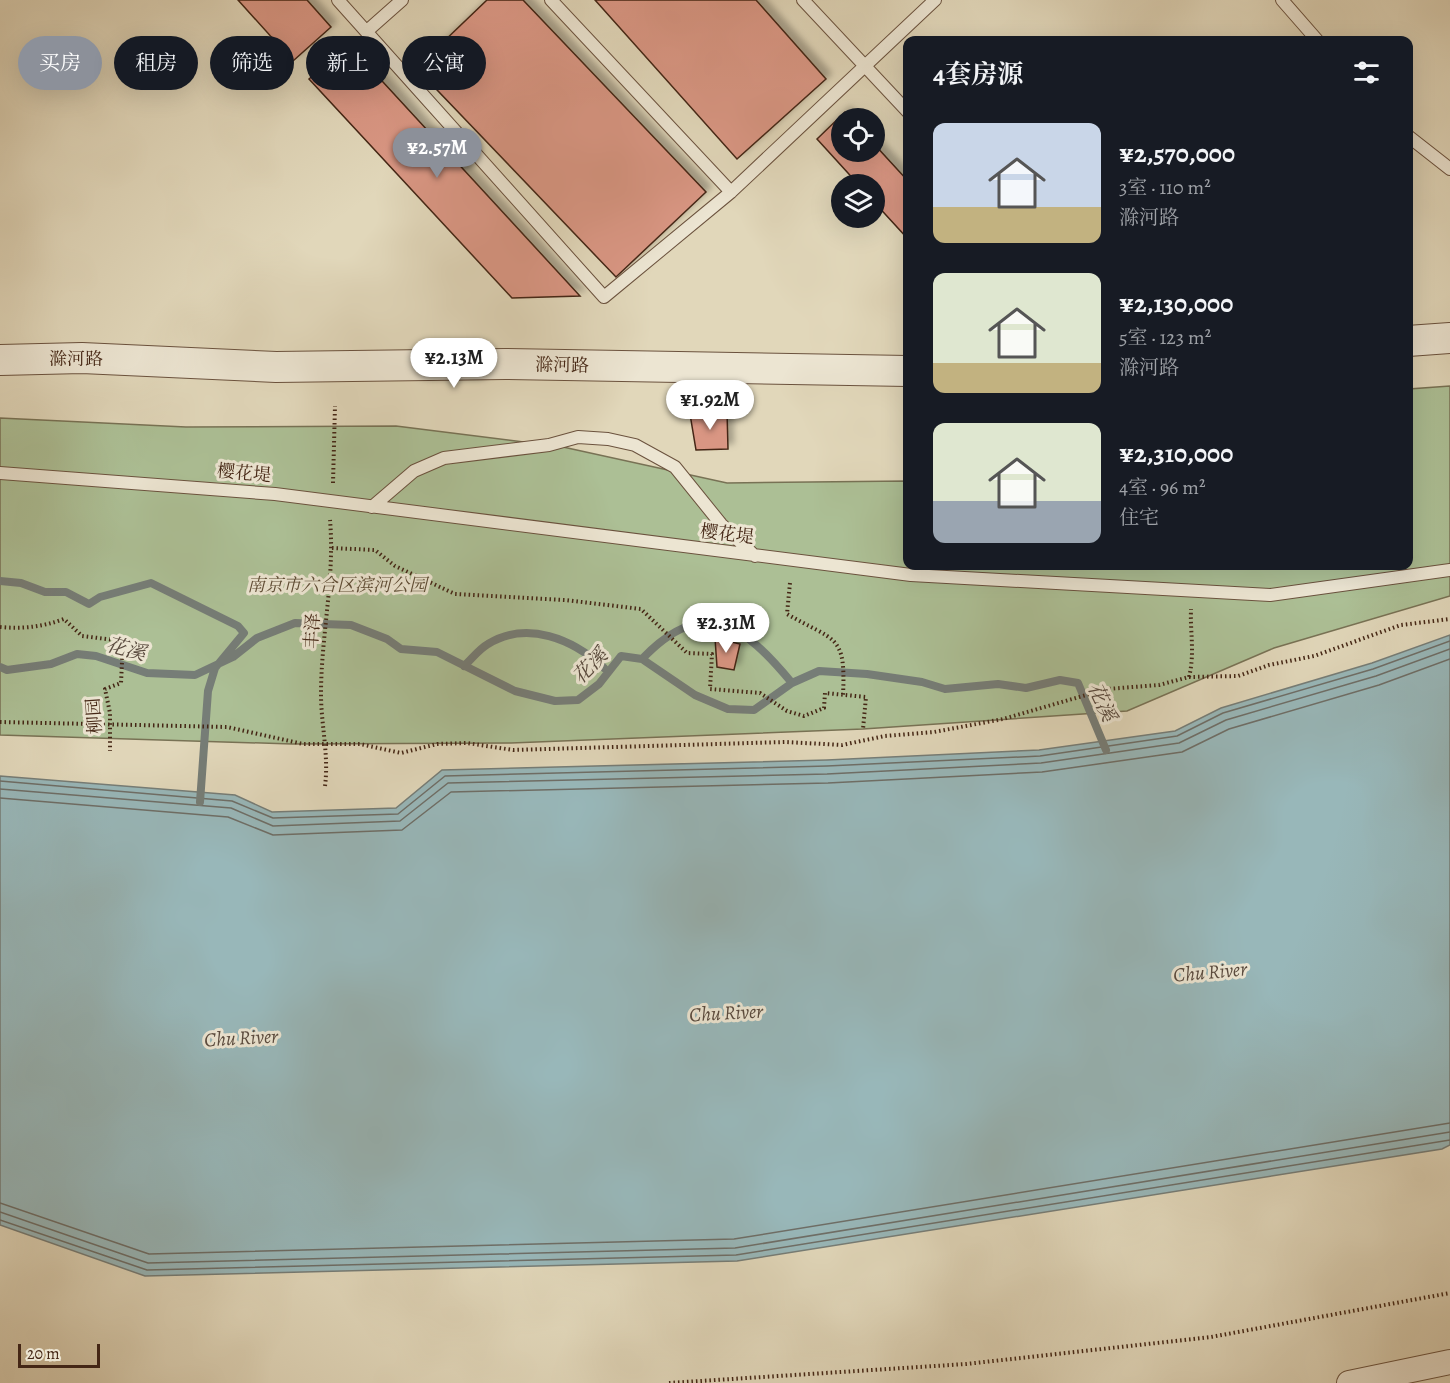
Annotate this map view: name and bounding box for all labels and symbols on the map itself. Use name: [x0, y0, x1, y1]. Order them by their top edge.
pin: ¥2.57M: [388, 128, 486, 179]
pin: ¥2.13M: [405, 338, 503, 389]
street label: 滁河路: [49, 347, 103, 371]
street label: 滁河路: [535, 353, 589, 377]
pin: ¥1.92M: [661, 380, 759, 431]
street label: 樱花堤: [216, 459, 272, 487]
street label: 樱花堤: [699, 519, 755, 549]
park label: 南京市六合区滨河公园: [247, 573, 430, 597]
pin: ¥2.31M: [677, 603, 775, 654]
street label: 丰泽: [299, 612, 325, 650]
water label: 花溪: [103, 631, 151, 668]
water label: 花溪: [566, 641, 615, 690]
water label: 花溪: [1081, 678, 1124, 728]
street label: 柳园: [81, 697, 107, 735]
water label: Chu River: [1172, 955, 1249, 989]
water label: Chu River: [688, 998, 765, 1028]
water label: Chu River: [203, 1023, 280, 1053]
scale bar: [18, 1341, 100, 1368]

